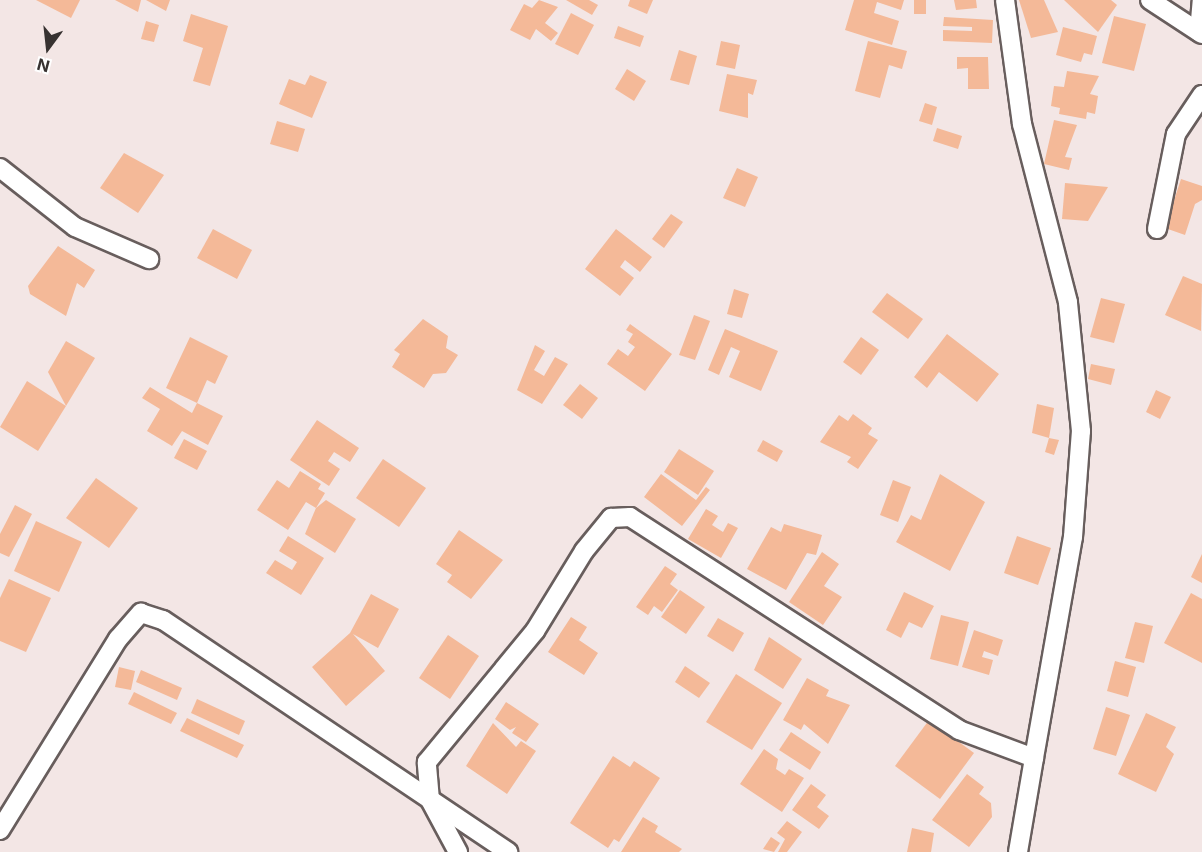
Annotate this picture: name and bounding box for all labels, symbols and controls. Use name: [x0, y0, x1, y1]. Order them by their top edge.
north arrow: [18, 18, 78, 78]
text: N: [35, 54, 52, 77]

